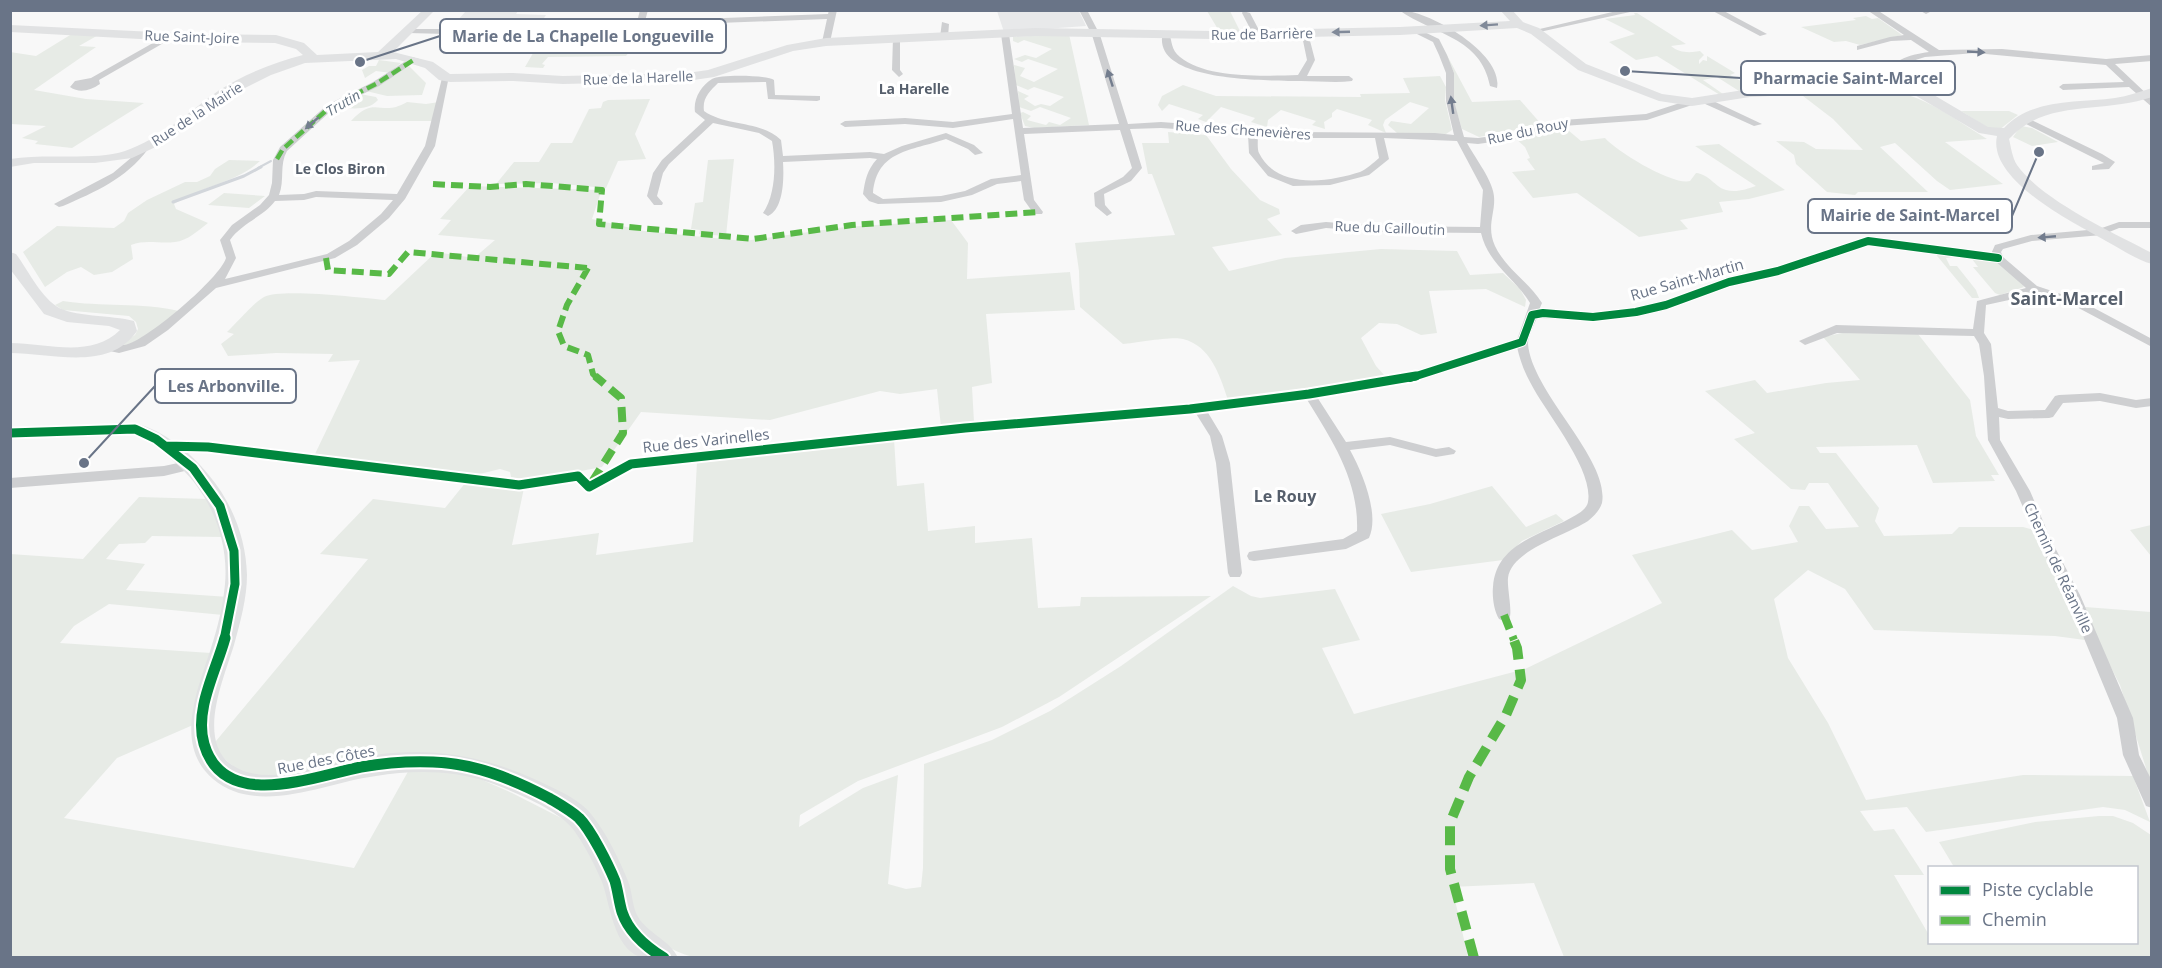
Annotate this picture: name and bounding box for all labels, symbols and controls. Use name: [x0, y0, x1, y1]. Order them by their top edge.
callout: Marie de La Chapelle Longueville: [440, 19, 726, 53]
one-way arrow: [1480, 21, 1499, 30]
street label: Rue de Barrière: [1211, 23, 1313, 44]
street label: Rue Saint-Joire: [144, 25, 240, 48]
text: Marie de La Chapelle Longueville: [452, 25, 714, 47]
one-way arrow: [1332, 27, 1351, 37]
one-way arrow: [1966, 47, 1985, 56]
callout: Pharmacie Saint-Marcel: [1741, 61, 1955, 95]
street label: Rue de la Harelle: [583, 66, 694, 89]
text: Pharmacie Saint-Marcel: [1753, 67, 1943, 89]
one-way arrow: [1105, 69, 1115, 87]
street label: Rue de la Mairie: [148, 77, 246, 150]
district label: La Harelle: [879, 79, 949, 98]
water label: Trutin: [322, 85, 363, 120]
one-way arrow: [1448, 95, 1457, 114]
street label: Rue du Rouy: [1486, 112, 1571, 148]
street label: Rue des Chenevières: [1175, 115, 1312, 144]
one-way arrow: [305, 116, 320, 129]
district label: Le Clos Biron: [295, 159, 385, 178]
callout: Mairie de Saint-Marcel: [1808, 199, 2012, 233]
text: Mairie de Saint-Marcel: [1820, 204, 2000, 226]
street label: Rue du Cailloutin: [1334, 216, 1446, 239]
one-way arrow: [2038, 232, 2057, 242]
street label: Rue Saint-Martin: [1628, 253, 1746, 305]
district label: Saint-Marcel: [2010, 286, 2124, 310]
callout: Les Arbonville.: [155, 369, 296, 403]
text: Les Arbonville.: [167, 375, 285, 397]
street label: Rue des Varinelles: [642, 423, 770, 457]
district label: Le Rouy: [1254, 485, 1317, 507]
street label: Chemin de Réanville: [2020, 499, 2098, 636]
street label: Rue des Côtes: [275, 740, 376, 778]
legend: [1928, 866, 2138, 944]
text: Piste cyclable: [1982, 877, 2094, 901]
text: Chemin: [1982, 907, 2047, 931]

